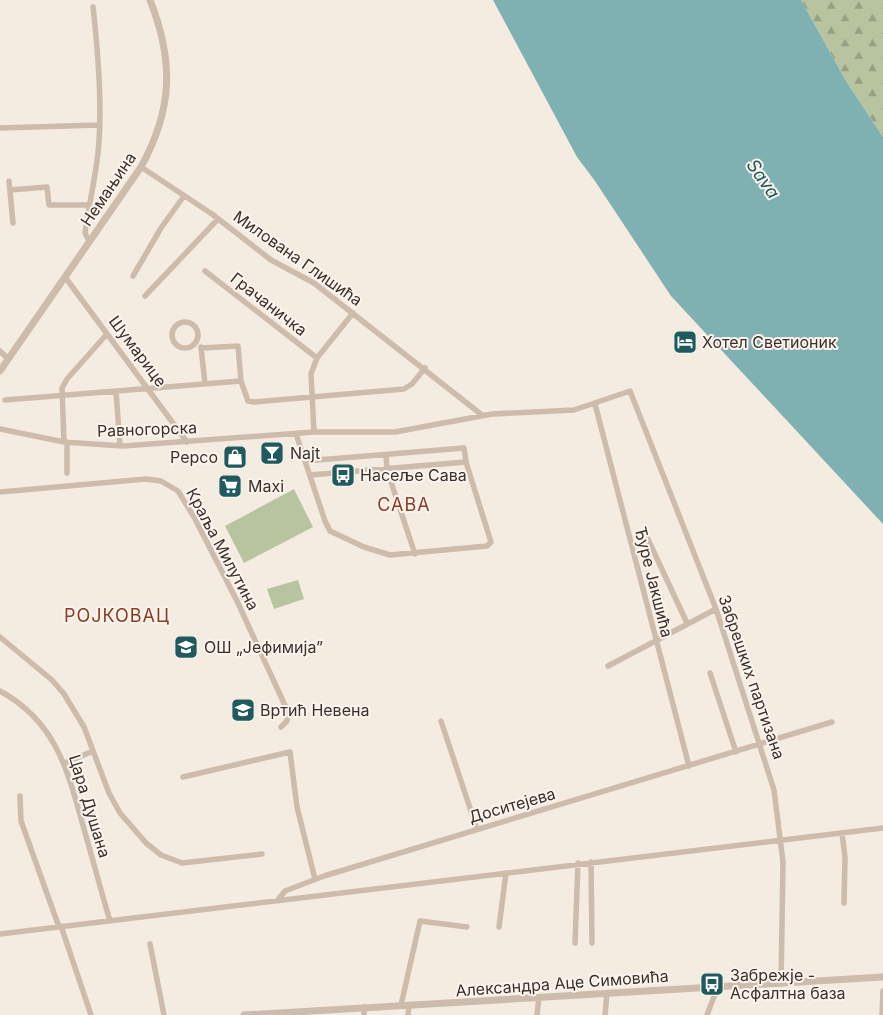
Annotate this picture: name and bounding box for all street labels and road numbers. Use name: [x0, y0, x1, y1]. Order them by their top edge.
street label: Немањина: [76, 148, 140, 230]
street label: Милована Глишића: [230, 206, 366, 310]
street label: Грачаничка: [227, 268, 311, 340]
street label: Шумарице: [105, 312, 171, 390]
street label: Равногорска: [97, 417, 197, 441]
street label: Краља Милутина: [182, 484, 264, 614]
street label: Ђуре Јакшића: [631, 524, 677, 640]
street label: Забрешких партизана: [714, 592, 790, 762]
street label: Цара Душана: [65, 752, 115, 860]
street label: Доситејева: [466, 783, 558, 827]
street label: Александра Аце Симовића: [455, 966, 669, 1000]

